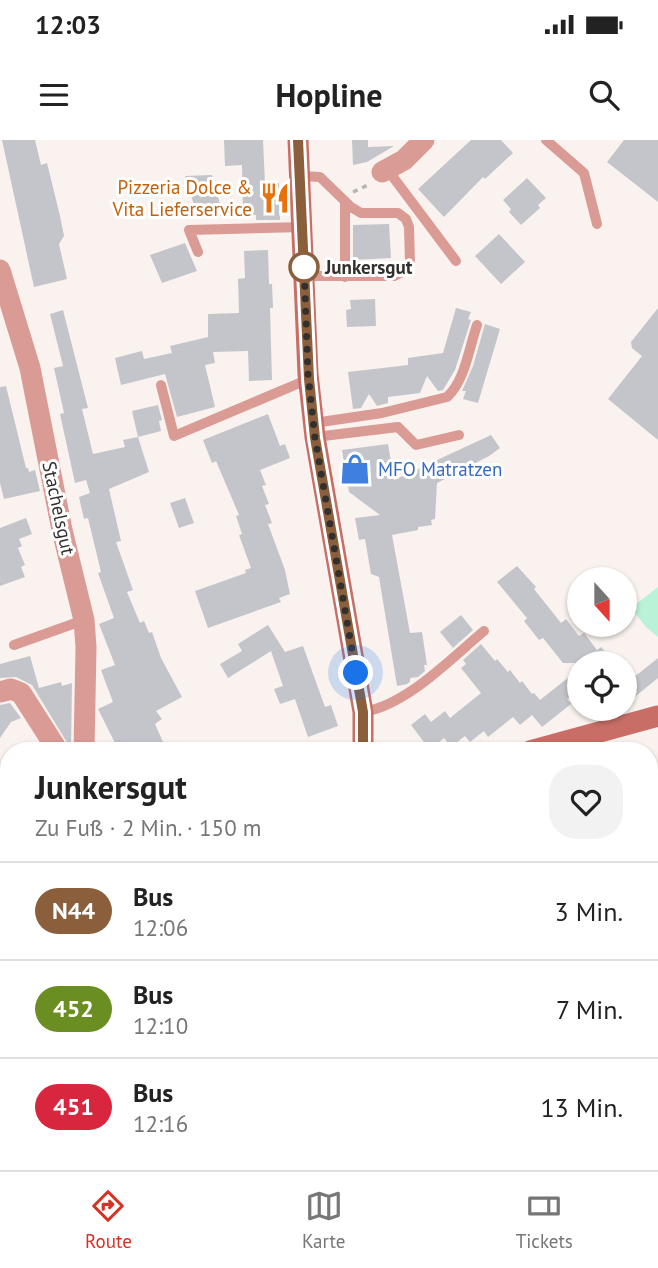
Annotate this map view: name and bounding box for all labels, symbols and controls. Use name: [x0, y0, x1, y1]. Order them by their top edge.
text: 12:03: [35, 8, 101, 41]
text: Hopline: [275, 74, 383, 116]
icon: menu: [35, 76, 73, 114]
icon: search: [585, 76, 623, 114]
place label: Pizzeria Dolce & Vita Lieferservice: [112, 175, 252, 221]
restaurant icon: Pizzeria Dolce & Vita Lieferservice: [258, 181, 292, 215]
marker: Junkersgut: [289, 252, 319, 282]
place label: Junkersgut: [324, 255, 413, 279]
shop icon: MFO Matratzen: [338, 452, 372, 486]
place label: MFO Matratzen: [378, 457, 502, 481]
street label: Stachelsgut: [37, 459, 81, 557]
north arrow: [567, 567, 637, 637]
map controls: [567, 567, 637, 721]
button: locate: [567, 651, 637, 721]
your location: [338, 655, 373, 690]
text: Junkersgut: [35, 765, 187, 808]
button: heart: [549, 765, 623, 839]
text: Zu Fuß · 2 Min. · 150 m: [35, 813, 261, 842]
text: Bus: [133, 880, 173, 913]
text: N44: [52, 895, 95, 926]
text: 3 Min.: [555, 895, 623, 928]
text: 12:06: [133, 913, 188, 942]
text: Bus: [133, 978, 173, 1011]
text: 452: [53, 993, 94, 1024]
text: 7 Min.: [556, 993, 623, 1026]
text: 12:10: [133, 1011, 188, 1040]
text: Bus: [133, 1076, 173, 1109]
text: 451: [53, 1091, 94, 1122]
text: 13 Min.: [540, 1091, 623, 1124]
text: 12:16: [133, 1109, 188, 1138]
tab: Route: [85, 1187, 132, 1253]
tab: Karte: [302, 1187, 345, 1253]
tab: Tickets: [516, 1187, 573, 1253]

